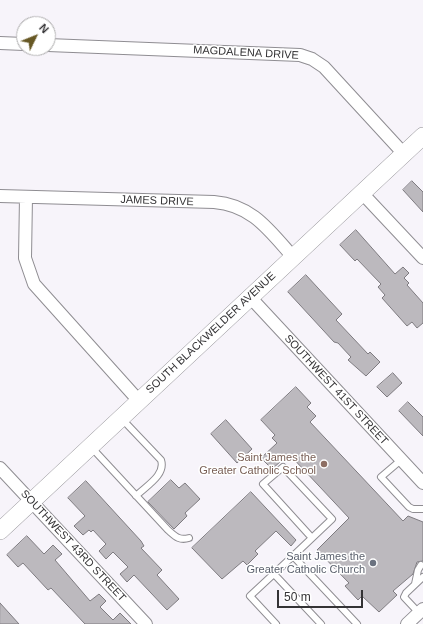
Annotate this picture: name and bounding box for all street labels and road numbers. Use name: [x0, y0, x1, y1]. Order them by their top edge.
street label: MAGDALENA DRIVE: [193, 44, 299, 62]
street label: JAMES DRIVE: [120, 193, 194, 209]
street label: SOUTH BLACKWELDER AVENUE: [144, 269, 278, 397]
street label: SOUTHWEST 41ST STREET: [281, 332, 391, 448]
street label: SOUTHWEST 43RD STREET: [18, 487, 128, 605]

